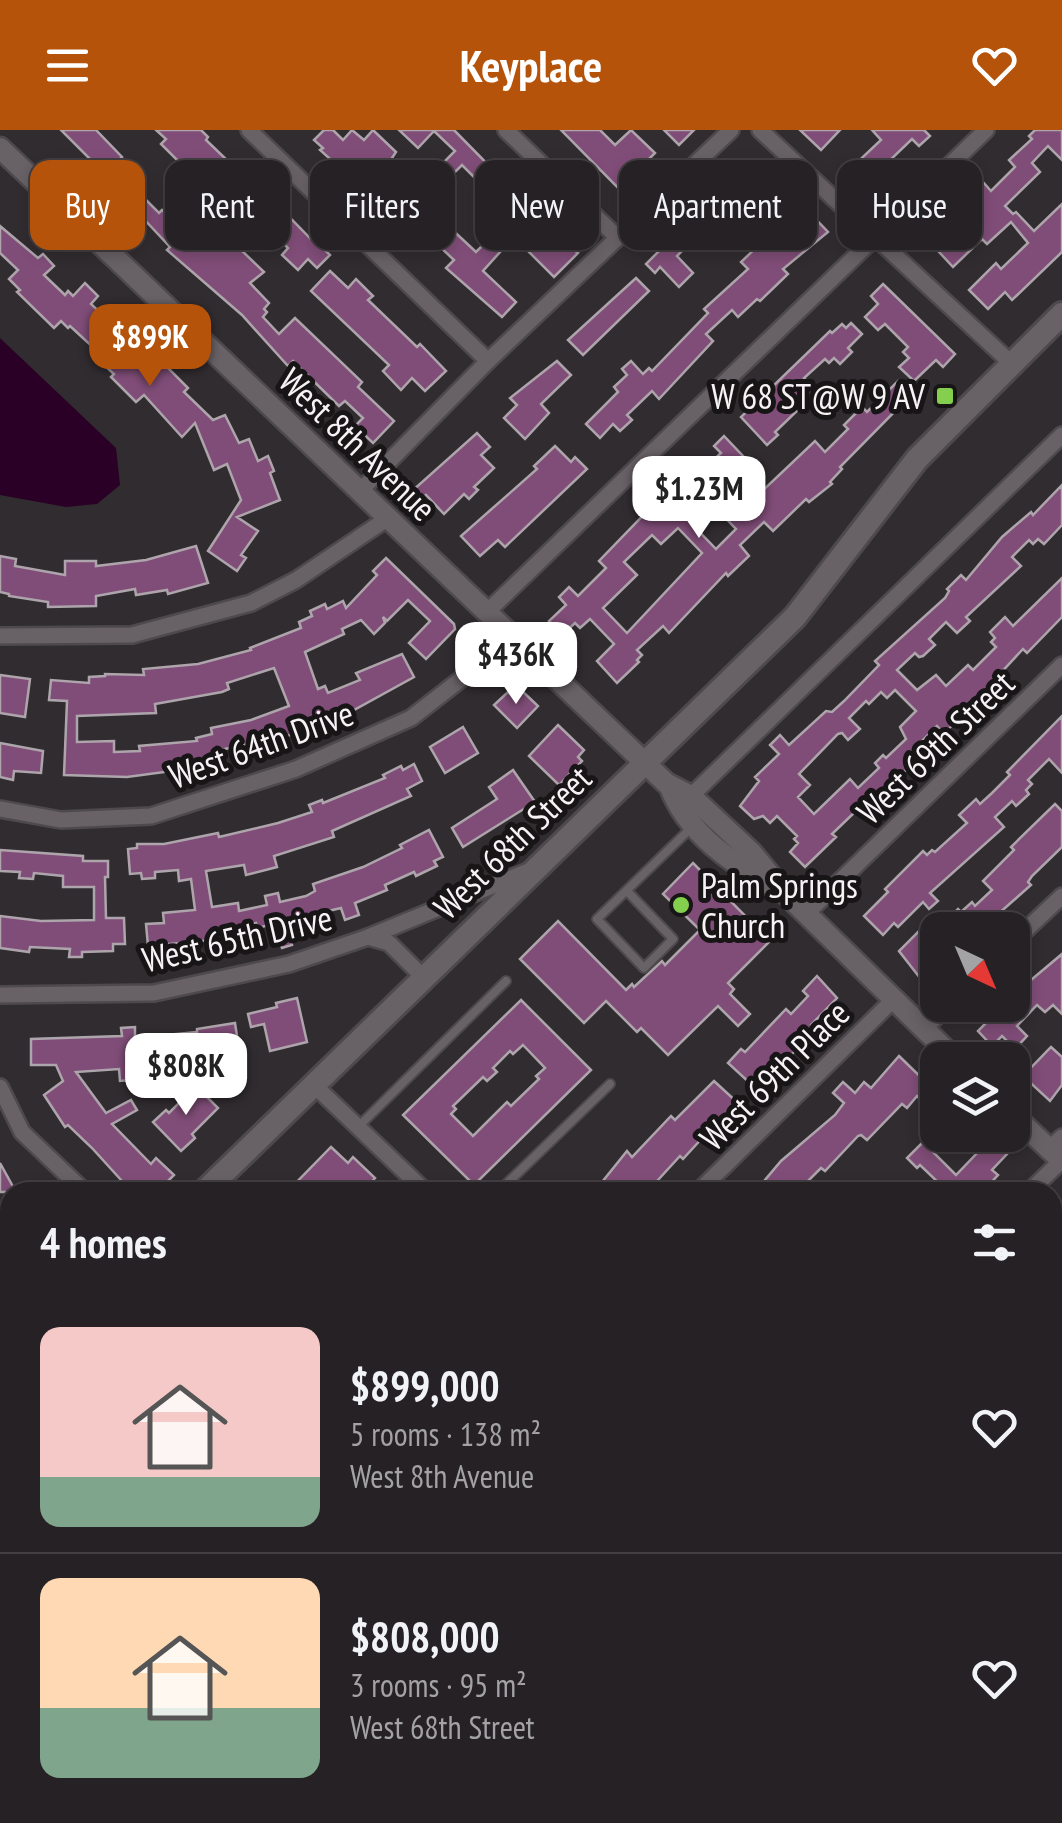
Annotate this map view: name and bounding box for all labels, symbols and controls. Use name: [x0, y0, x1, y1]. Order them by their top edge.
text: Keyplace: [460, 36, 602, 94]
icon: menu: [40, 38, 95, 93]
icon: heart: [967, 38, 1022, 93]
chip: Buy: [30, 160, 145, 250]
chip: Rent: [165, 160, 290, 250]
chip: Filters: [310, 160, 455, 250]
chip: New: [475, 160, 599, 250]
chip: Apartment: [619, 160, 817, 250]
chip: House: [837, 160, 982, 250]
pin: $899K: [80, 304, 220, 389]
text: $899K: [111, 315, 189, 357]
street label: West 8th Avenue: [270, 358, 446, 530]
place label: W 68 ST@W 9 AV: [711, 373, 926, 419]
marker: W 68 ST@W 9 AV: [934, 385, 956, 407]
pin: $1.23M: [618, 456, 780, 541]
text: $1.23M: [654, 467, 744, 509]
pin: $436K: [446, 622, 586, 707]
text: $436K: [477, 633, 555, 675]
street label: West 69th Street: [846, 660, 1024, 834]
street label: West 64th Drive: [162, 689, 360, 799]
street label: West 68th Street: [423, 755, 601, 929]
place label: Palm Springs Church: [701, 862, 858, 948]
street label: West 65th Drive: [138, 894, 336, 982]
marker: Palm Springs Church: [670, 894, 692, 916]
north arrow: [920, 912, 1030, 1022]
map controls: [920, 912, 1030, 1152]
street label: West 69th Place: [689, 990, 859, 1160]
pin: $808K: [116, 1033, 256, 1118]
button: layers: [920, 1042, 1030, 1152]
text: $808K: [147, 1044, 225, 1086]
text: 4 homes: [40, 1215, 167, 1270]
icon: filters: [967, 1215, 1022, 1270]
text: $899,000: [350, 1358, 500, 1413]
icon: home: [120, 1367, 240, 1487]
icon: heart: [967, 1400, 1022, 1455]
text: 5 rooms · 138 m²: [350, 1413, 541, 1455]
text: West 8th Avenue: [350, 1455, 534, 1497]
text: $808,000: [350, 1609, 500, 1664]
icon: home: [120, 1618, 240, 1738]
icon: heart: [967, 1651, 1022, 1706]
text: 3 rooms · 95 m²: [350, 1664, 527, 1706]
text: West 68th Street: [350, 1706, 535, 1748]

